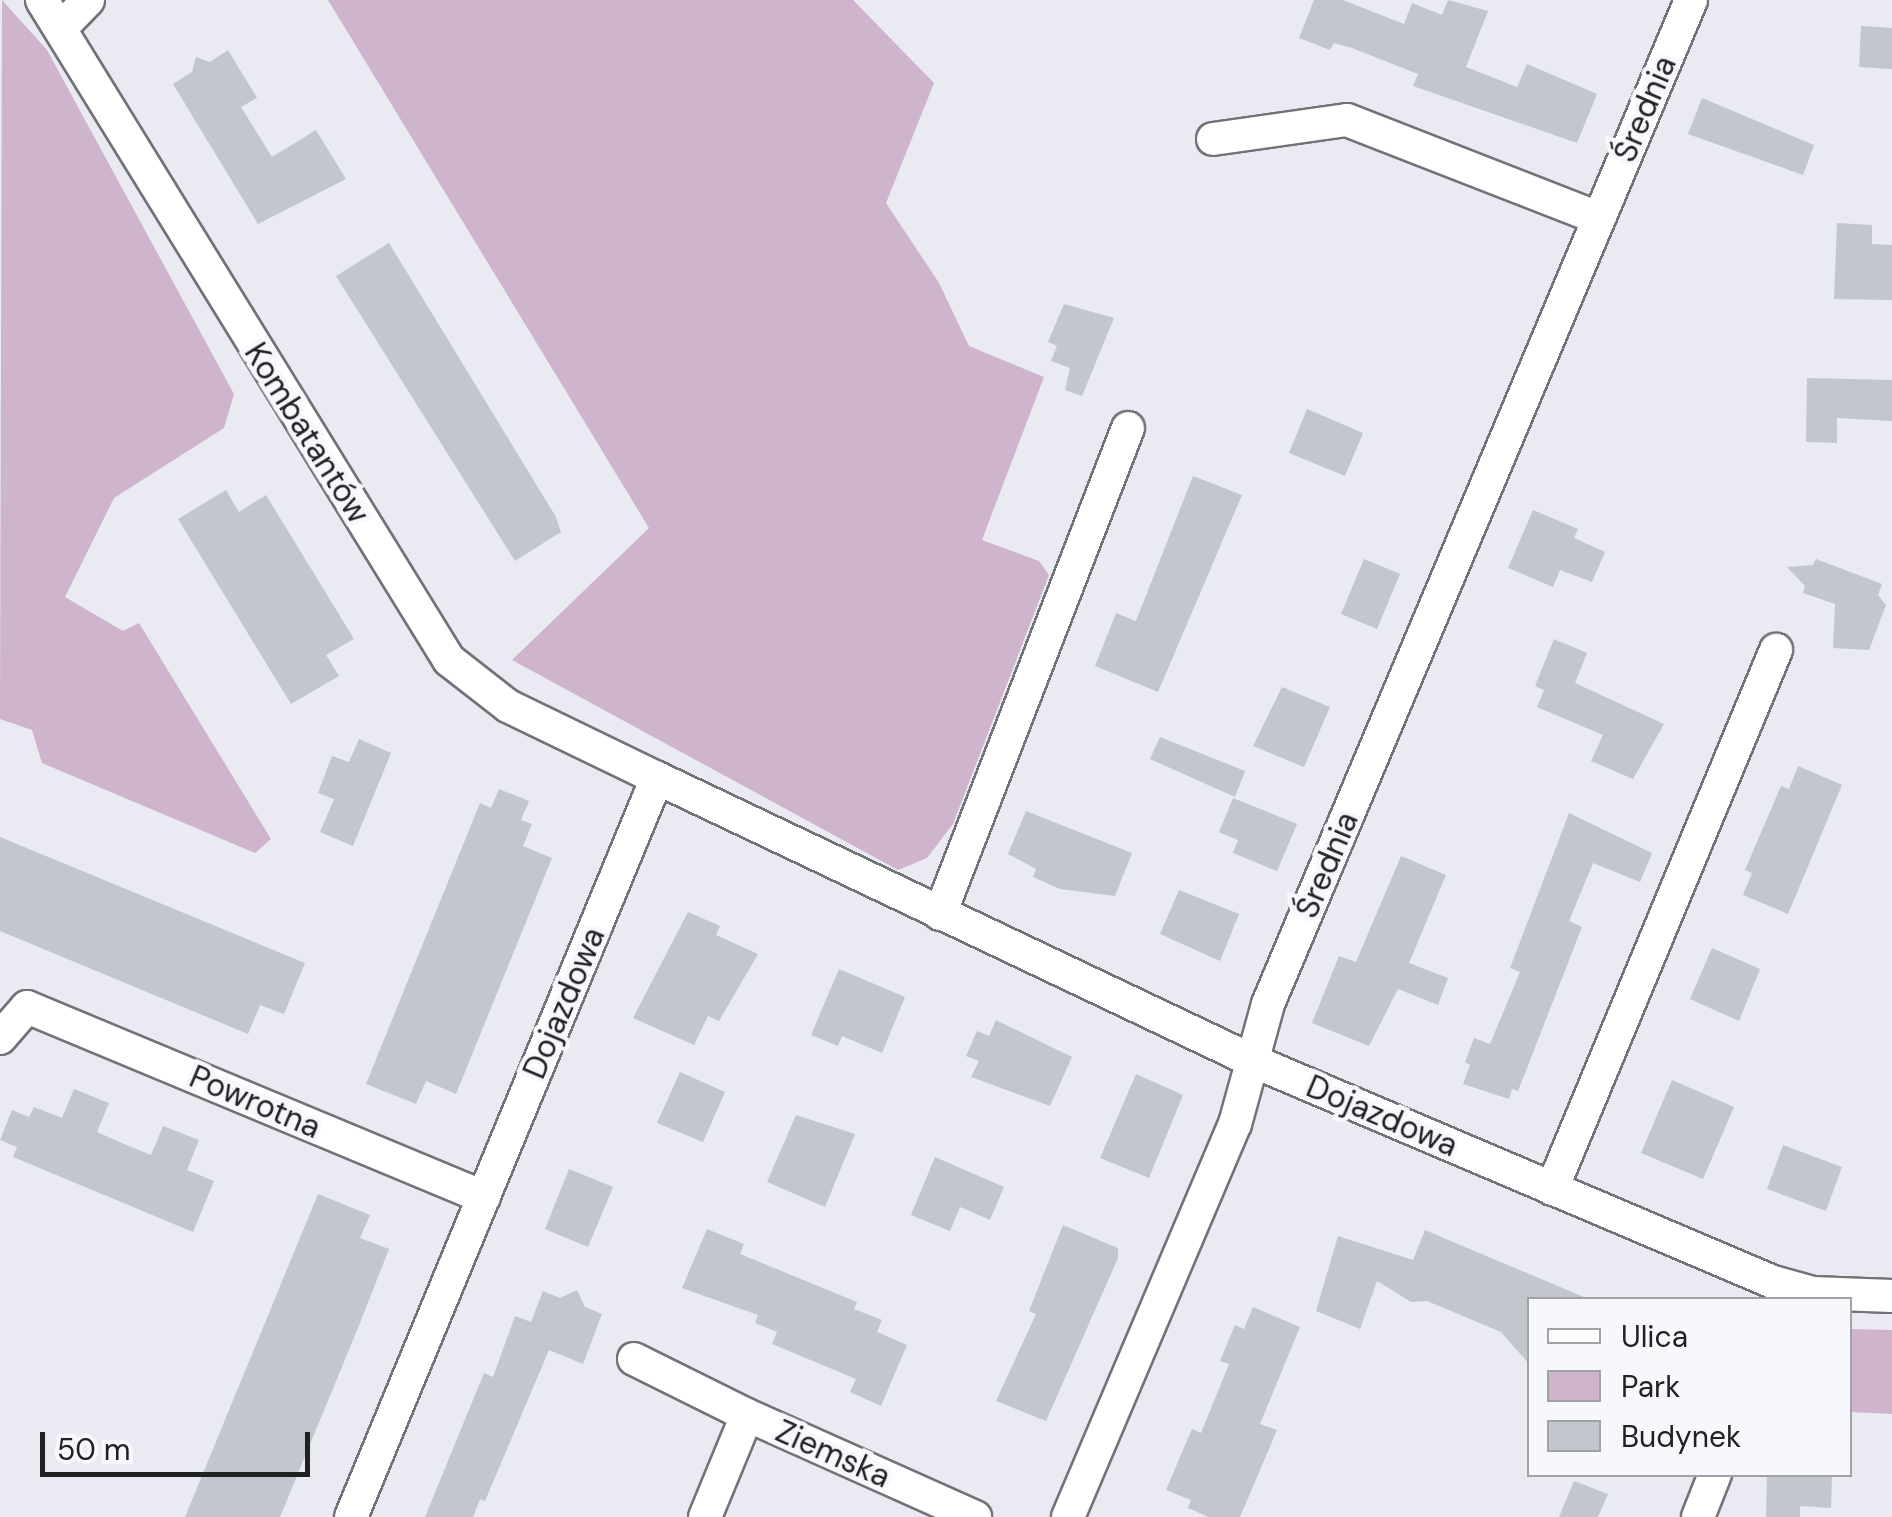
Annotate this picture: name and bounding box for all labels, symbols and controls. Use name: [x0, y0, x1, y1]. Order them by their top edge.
street label: Średnia: [1606, 50, 1684, 168]
street label: Kombatantów: [236, 336, 378, 530]
street label: Średnia: [1288, 806, 1366, 924]
street label: Dojazdowa: [515, 922, 613, 1084]
street label: Powrotna: [184, 1057, 326, 1147]
street label: Dojazdowa: [1301, 1067, 1463, 1165]
legend: [1527, 1297, 1852, 1477]
text: Ulica: [1621, 1317, 1688, 1356]
text: Park: [1621, 1367, 1680, 1406]
scale bar: [45, 1412, 315, 1474]
street label: Ziemska: [770, 1412, 896, 1496]
text: Budynek: [1621, 1417, 1741, 1456]
text: 50 m: [57, 1430, 131, 1469]

